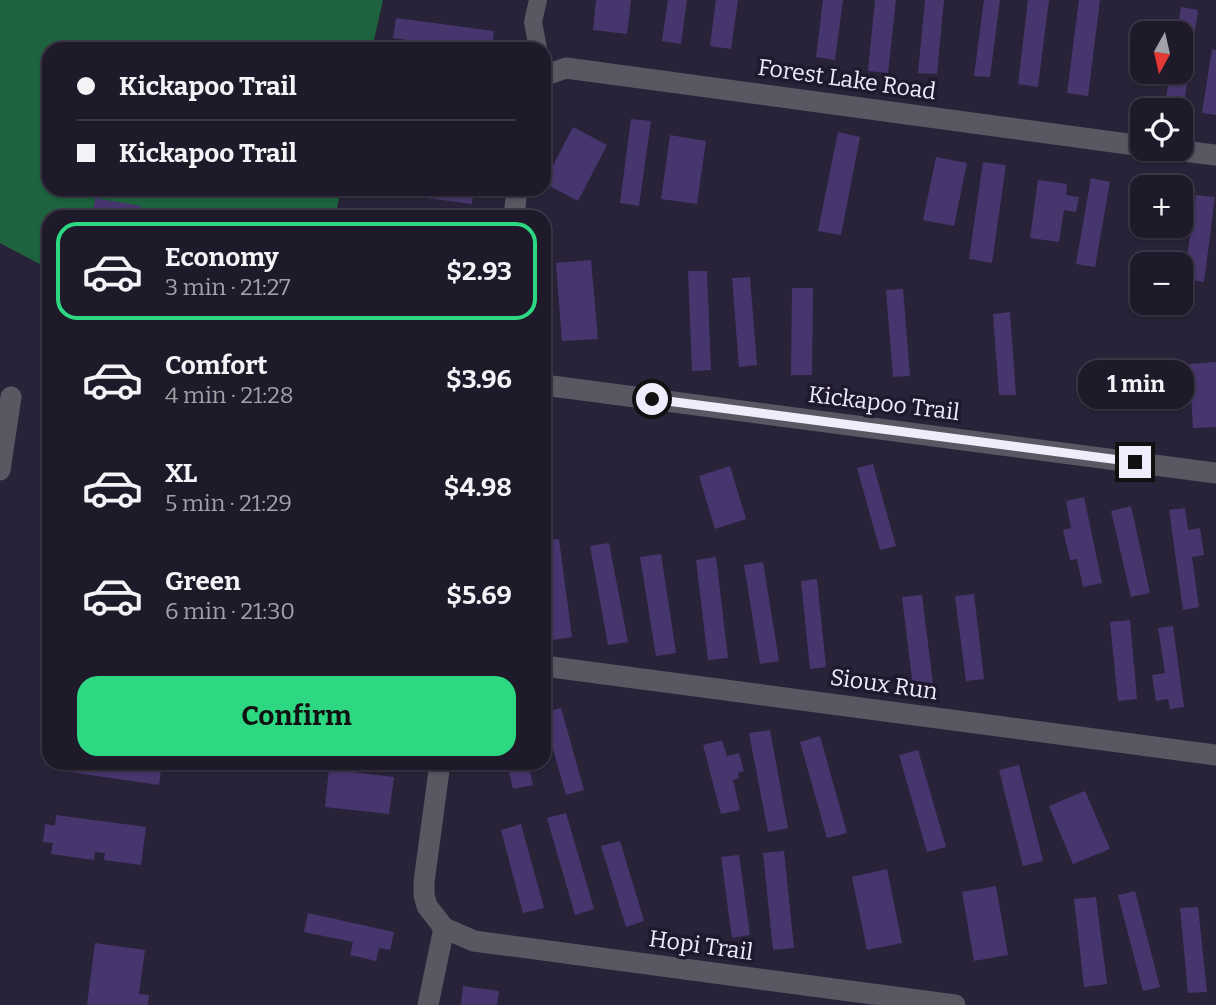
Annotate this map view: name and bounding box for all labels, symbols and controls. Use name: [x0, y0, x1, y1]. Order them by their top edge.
north arrow: [1130, 21, 1194, 84]
map controls: [1130, 21, 1193, 315]
street label: Forest Lake Road: [756, 53, 938, 105]
text: Kickapoo Trail: [119, 71, 297, 102]
button: locate: [1130, 98, 1193, 161]
text: Kickapoo Trail: [119, 138, 297, 169]
button: +: [1130, 175, 1193, 238]
icon: car: [81, 240, 144, 303]
text: Economy: [165, 242, 279, 273]
button: −: [1130, 252, 1193, 315]
text: $2.93: [446, 256, 512, 287]
text: 3 min · 21:27: [165, 273, 291, 301]
icon: car: [81, 348, 144, 411]
text: Comfort: [165, 350, 268, 381]
callout: 1 min: [1077, 360, 1193, 410]
text: $3.96: [446, 364, 512, 395]
text: 1 min: [1107, 370, 1165, 398]
street label: Kickapoo Trail: [807, 380, 962, 426]
text: 4 min · 21:28: [165, 381, 293, 409]
route start: [636, 383, 668, 415]
route end: [1119, 446, 1151, 478]
icon: car: [81, 456, 144, 519]
text: XL: [165, 458, 197, 489]
text: $4.98: [444, 472, 512, 503]
text: 5 min · 21:29: [165, 489, 292, 517]
icon: car: [81, 564, 144, 627]
text: Green: [165, 566, 241, 597]
text: $5.69: [446, 580, 512, 611]
text: 6 min · 21:30: [165, 597, 295, 625]
street label: Sioux Run: [828, 663, 940, 705]
button: Confirm: [77, 676, 516, 756]
street label: Hopi Trail: [647, 924, 755, 966]

